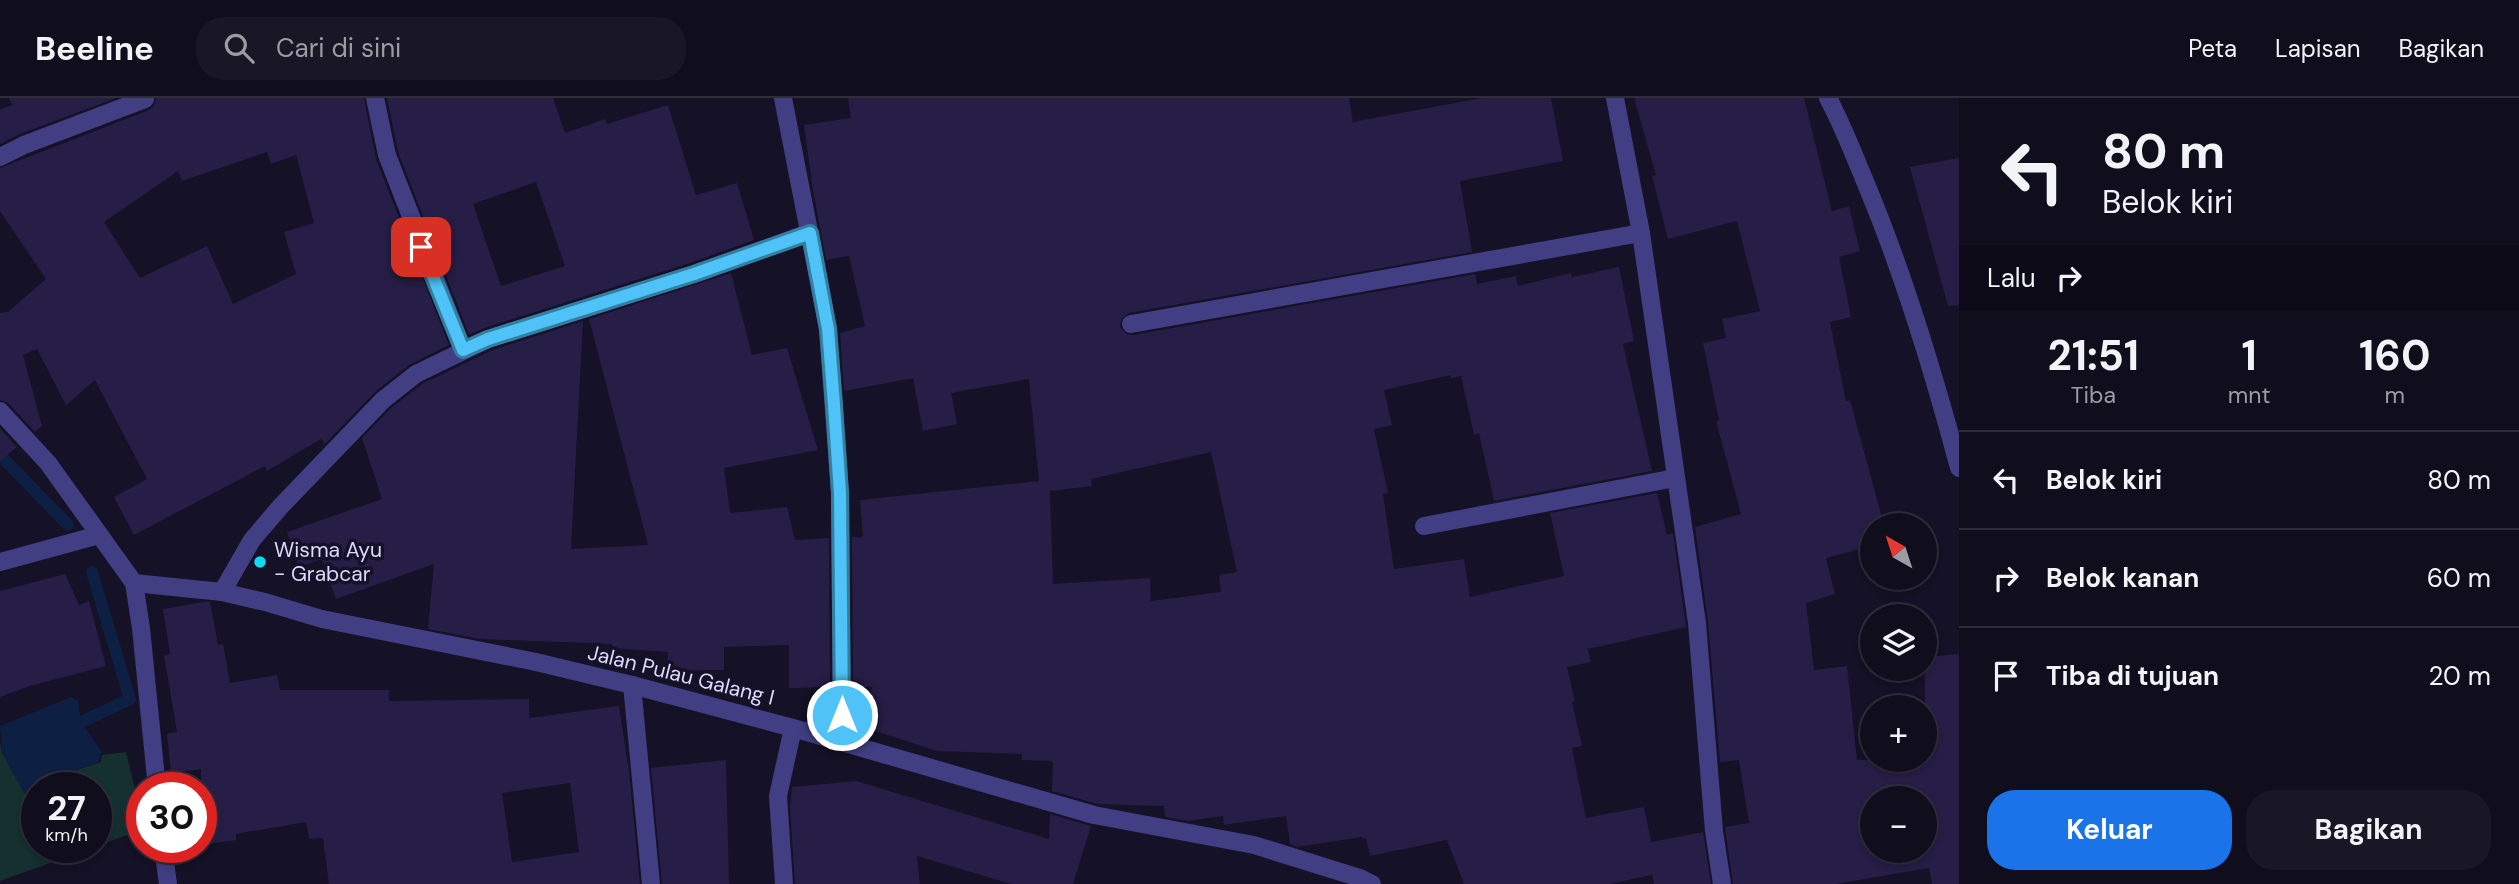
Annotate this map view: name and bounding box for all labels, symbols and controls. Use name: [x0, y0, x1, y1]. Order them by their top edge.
search box: [196, 17, 686, 80]
text: Beeline: [35, 27, 154, 70]
icon: search: [220, 29, 258, 67]
text: Cari di sini: [276, 31, 401, 65]
text: Peta: [2188, 33, 2237, 64]
text: Lapisan: [2275, 33, 2360, 64]
text: Bagikan: [2398, 33, 2484, 64]
text: 80 m: [2102, 119, 2225, 183]
icon: left: [1987, 126, 2078, 217]
text: Belok kiri: [2102, 181, 2234, 223]
pin: [391, 217, 451, 277]
icon: arrive: [402, 228, 440, 266]
icon: right: [2050, 259, 2088, 297]
text: Lalu: [1987, 261, 2036, 295]
text: 21:51: [2048, 328, 2139, 383]
text: 1: [2241, 328, 2257, 383]
text: 160: [2359, 328, 2430, 383]
text: Tiba: [2071, 380, 2116, 410]
text: mnt: [2228, 380, 2270, 410]
text: m: [2384, 380, 2405, 410]
icon: left: [1987, 461, 2025, 499]
text: Belok kiri: [2046, 463, 2162, 497]
text: 80 m: [2427, 463, 2491, 497]
north arrow: [1860, 513, 1937, 590]
map controls: [1860, 513, 1937, 863]
place label: Wisma Ayu - Grabcar: [274, 536, 382, 588]
marker: Wisma Ayu - Grabcar: [252, 554, 268, 570]
icon: right: [1987, 559, 2025, 597]
text: Belok kanan: [2046, 561, 2199, 595]
text: 60 m: [2427, 561, 2491, 595]
button: layers: [1860, 604, 1937, 681]
street label: Jalan Pulau Galang I: [585, 638, 777, 712]
icon: arrive: [1987, 657, 2025, 695]
text: Tiba di tujuan: [2046, 659, 2219, 693]
text: 20 m: [2428, 659, 2491, 693]
position arrow: [805, 678, 879, 752]
button: +: [1860, 695, 1937, 772]
speed limit sign: 30: [126, 772, 217, 863]
text: 27: [47, 785, 86, 831]
button: −: [1860, 786, 1937, 863]
button: Keluar: [1987, 790, 2232, 870]
button: Bagikan: [2246, 790, 2491, 870]
text: km/h: [45, 823, 88, 847]

